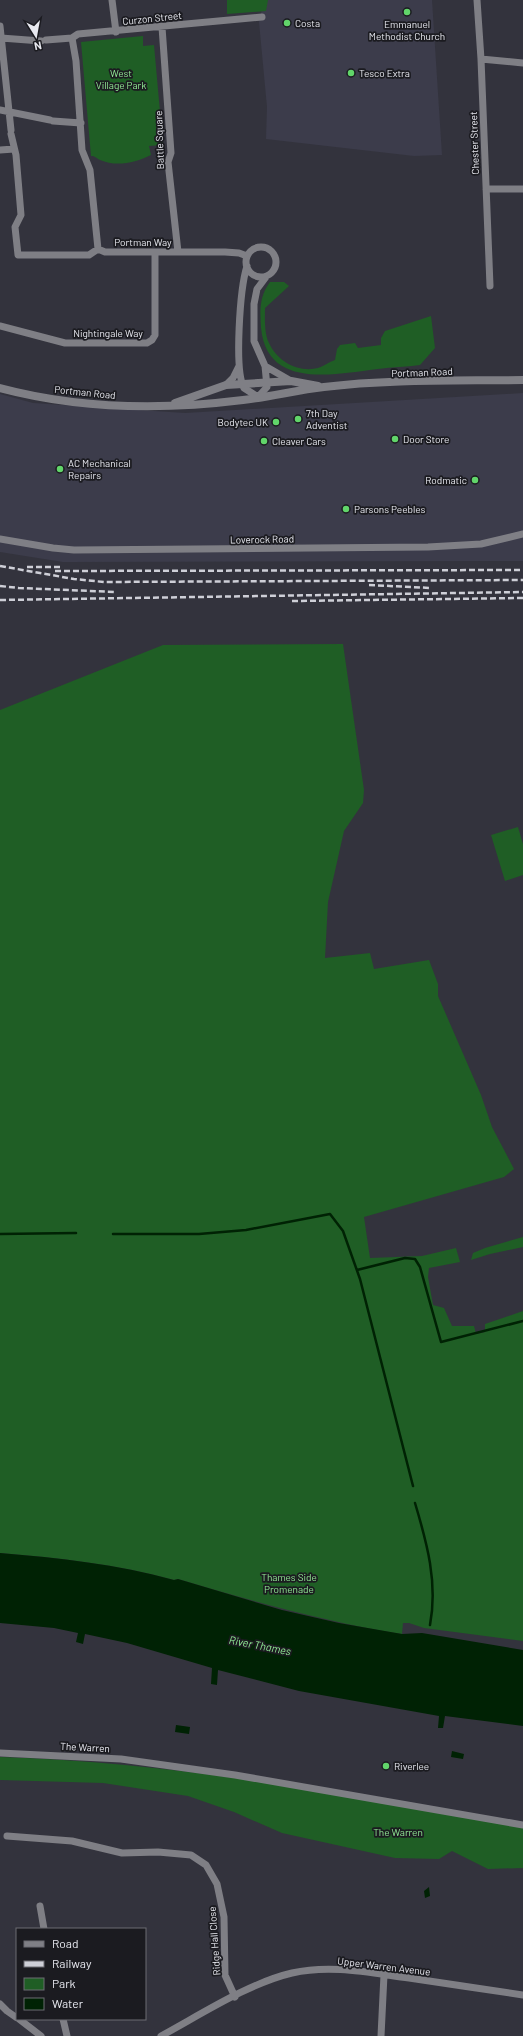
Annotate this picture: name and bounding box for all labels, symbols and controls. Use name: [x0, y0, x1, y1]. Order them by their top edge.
marker: Emmanuel Methodist Church: [402, 7, 412, 17]
street label: Curzon Street: [122, 9, 183, 27]
north arrow: [16, 16, 56, 56]
place label: Costa: [295, 17, 320, 29]
marker: Costa: [282, 18, 292, 28]
place label: Emmanuel Methodist Church: [369, 18, 445, 42]
text: N: [33, 39, 43, 53]
park label: West Village Park: [96, 67, 146, 91]
place label: Tesco Extra: [359, 67, 410, 79]
marker: Tesco Extra: [346, 68, 356, 78]
street label: Battle Square: [152, 110, 166, 170]
street label: Chester Street: [467, 111, 481, 175]
street label: Portman Way: [114, 236, 172, 248]
street label: Nightingale Way: [73, 327, 143, 339]
street label: Portman Road: [391, 365, 453, 379]
street label: Portman Road: [54, 383, 116, 401]
place label: 7th Day Adventist: [306, 407, 348, 431]
marker: 7th Day Adventist: [293, 414, 303, 424]
place label: Bodytec UK: [218, 416, 268, 428]
marker: Bodytec UK: [271, 417, 281, 427]
place label: Door Store: [403, 433, 449, 445]
marker: Door Store: [390, 434, 400, 444]
place label: Cleaver Cars: [272, 435, 326, 447]
marker: Cleaver Cars: [259, 436, 269, 446]
place label: AC Mechanical Repairs: [68, 457, 131, 481]
marker: AC Mechanical Repairs: [55, 464, 65, 474]
place label: Rodmatic: [425, 474, 467, 486]
marker: Rodmatic: [470, 475, 480, 485]
place label: Parsons Peebles: [354, 503, 425, 515]
marker: Parsons Peebles: [341, 504, 351, 514]
street label: Loverock Road: [230, 532, 294, 546]
park label: Thames Side Promenade: [261, 1571, 317, 1595]
water label: River Thames: [228, 1633, 292, 1657]
street label: The Warren: [60, 1740, 110, 1754]
place label: Riverlee: [394, 1760, 429, 1772]
marker: Riverlee: [381, 1761, 391, 1771]
park label: The Warren: [373, 1826, 423, 1838]
street label: Ridge Hall Close: [206, 1906, 222, 1976]
legend: [16, 1928, 146, 2020]
text: Road: [52, 1936, 79, 1950]
street label: Upper Warren Avenue: [337, 1954, 431, 1978]
text: Railway: [52, 1956, 92, 1970]
text: Park: [52, 1976, 76, 1990]
text: Water: [52, 1996, 84, 2010]

